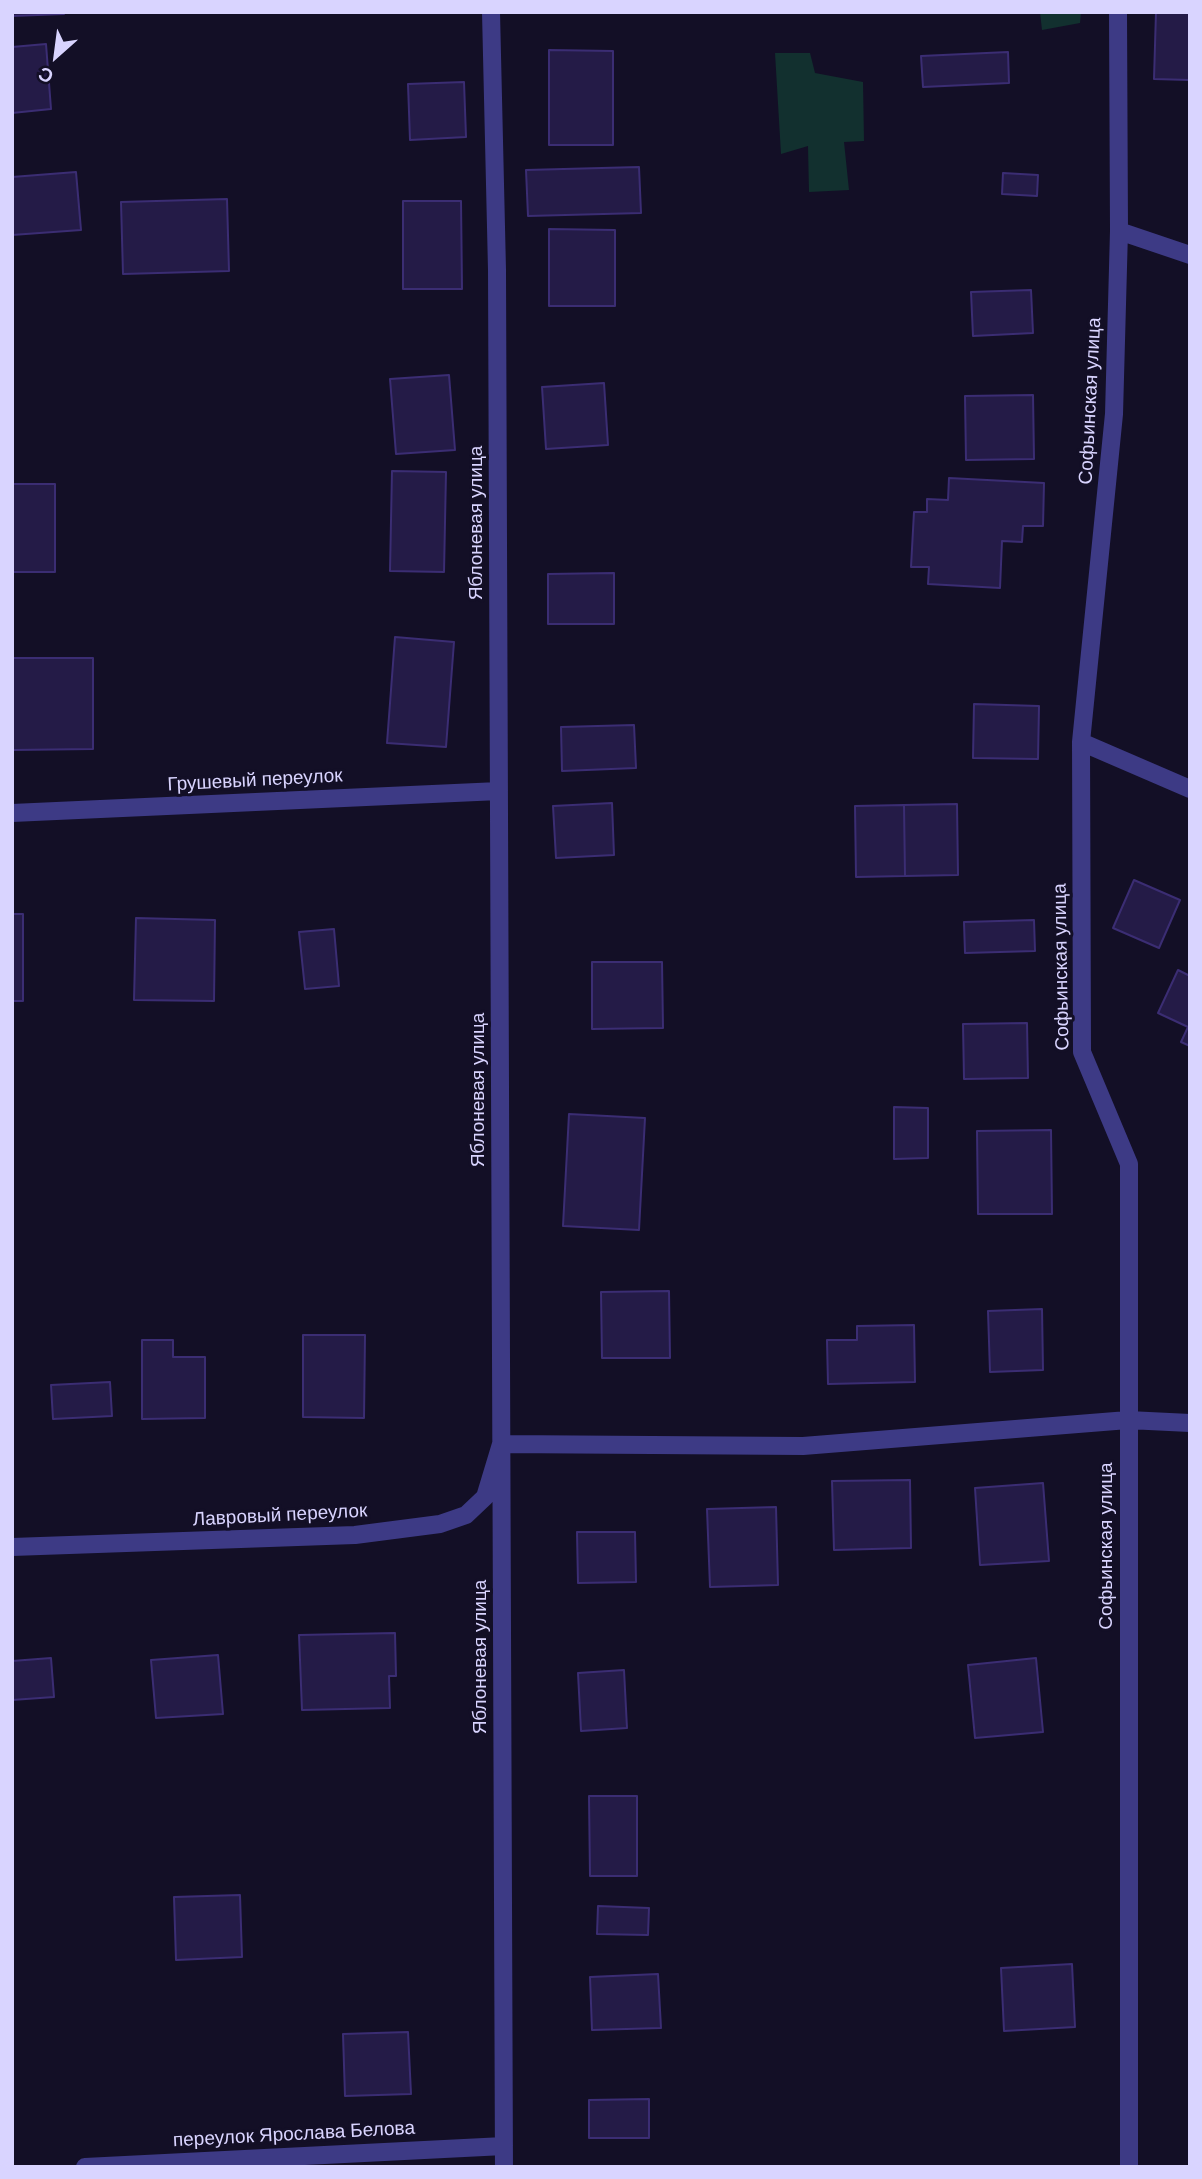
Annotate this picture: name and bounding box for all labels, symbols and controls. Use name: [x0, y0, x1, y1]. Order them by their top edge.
north arrow: [21, 21, 91, 91]
text: С: [34, 61, 58, 89]
street label: Софьинская улица: [1075, 317, 1107, 485]
street label: Яблоневая улица: [466, 446, 488, 600]
street label: Грушевый переулок: [167, 765, 343, 797]
street label: Софьинская улица: [1049, 883, 1075, 1051]
street label: Яблоневая улица: [468, 1013, 490, 1167]
street label: Софьинская улица: [1096, 1462, 1118, 1630]
street label: Лавровый переулок: [192, 1500, 368, 1532]
street label: Яблоневая улица: [470, 1580, 492, 1734]
street label: переулок Ярослава Белова: [172, 2117, 416, 2153]

